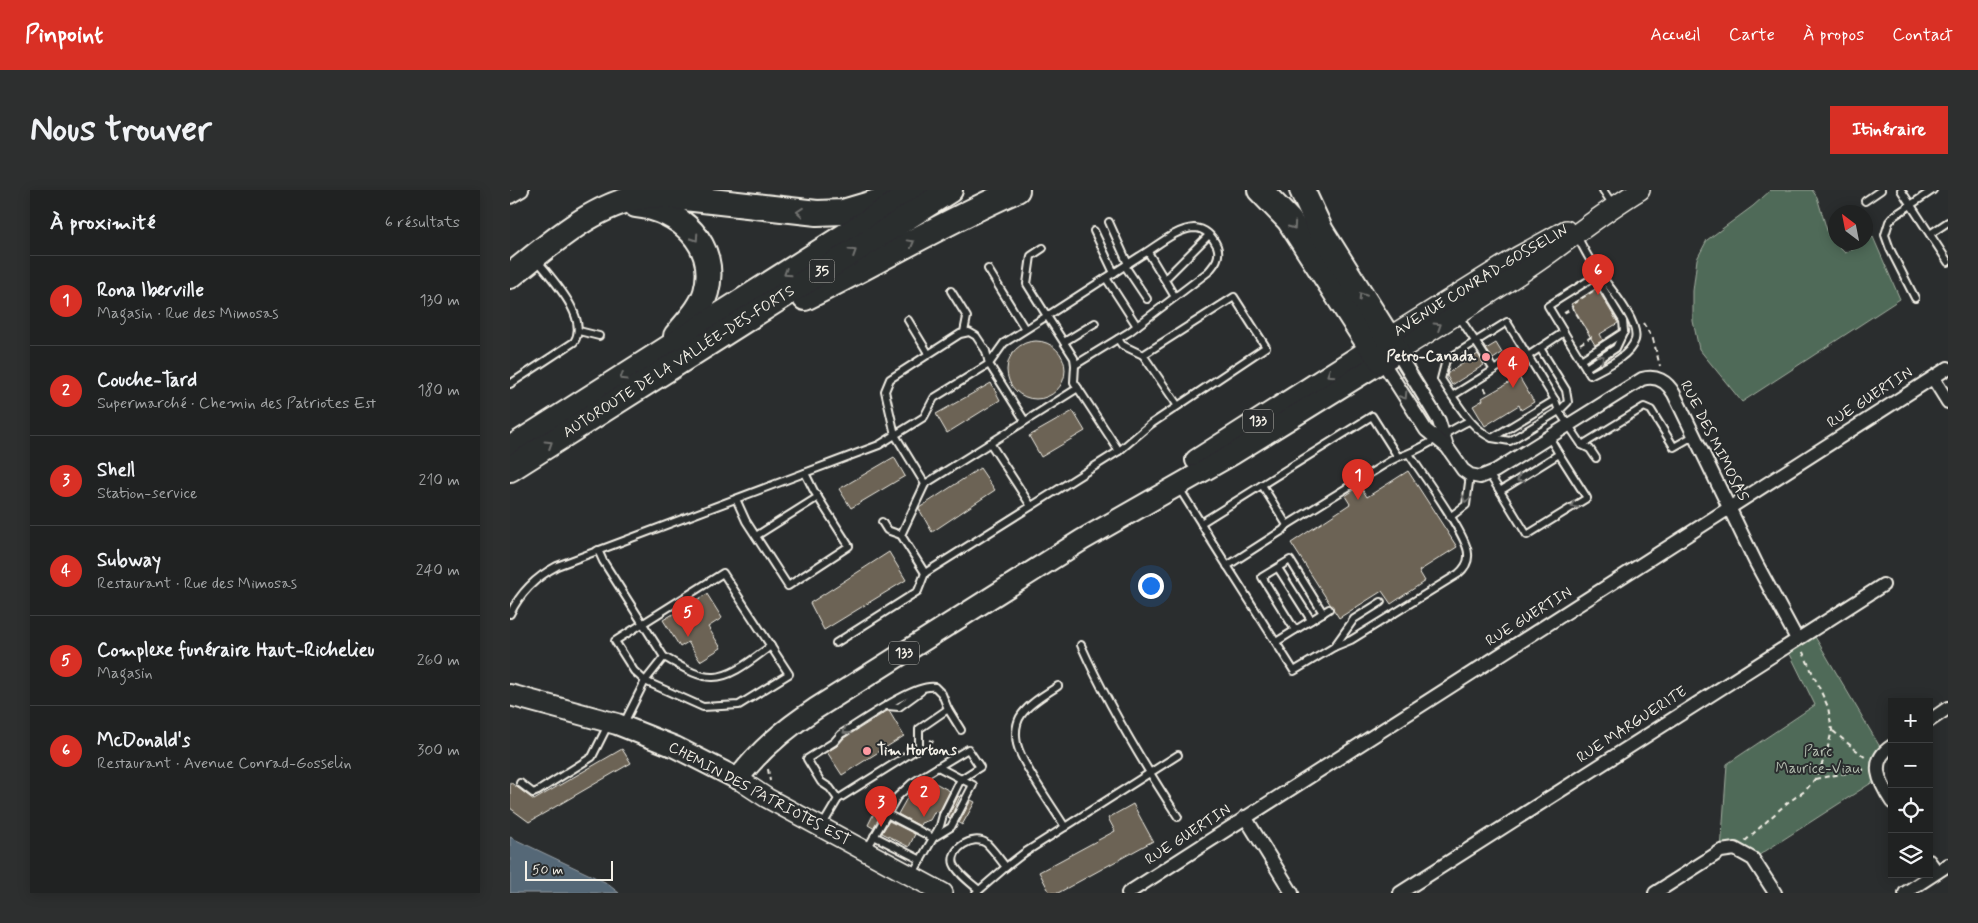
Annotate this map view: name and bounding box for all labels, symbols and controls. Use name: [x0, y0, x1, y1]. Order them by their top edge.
text: Pinpoint: [25, 20, 103, 51]
text: Accueil: [1650, 23, 1701, 47]
text: Carte: [1729, 23, 1775, 47]
text: À propos: [1803, 23, 1864, 47]
text: Contact: [1892, 23, 1953, 47]
button: Itinéraire: [1830, 106, 1948, 154]
text: Nous trouver: [30, 107, 212, 153]
north arrow: [1828, 205, 1873, 250]
one-way arrow: [796, 206, 804, 217]
text: À proximité: [50, 209, 156, 237]
text: 6 résultats: [385, 212, 460, 233]
one-way arrow: [1287, 220, 1296, 230]
street label: AVENUE CONRAD-GOSSELIN: [1390, 220, 1572, 342]
one-way arrow: [689, 232, 698, 241]
one-way arrow: [906, 239, 915, 249]
one-way arrow: [847, 248, 856, 258]
pin: 6: [1582, 254, 1614, 295]
road number: 35: [810, 260, 834, 282]
one-way arrow: [783, 266, 792, 276]
text: Rona Iberville: [97, 278, 204, 303]
street label: AUTOROUTE DE LA VALLÉE-DES-FORTS: [559, 281, 799, 443]
text: 1: [62, 290, 70, 311]
text: 130 m: [419, 290, 460, 311]
one-way arrow: [1359, 292, 1369, 301]
text: Magasin · Rue des Mimosas: [97, 303, 279, 324]
one-way arrow: [1433, 323, 1442, 332]
place label: Petro-Canada: [1386, 347, 1477, 367]
pin: 4: [1497, 347, 1529, 388]
marker: Petro-Canada: [1480, 351, 1492, 363]
one-way arrow: [1595, 355, 1604, 364]
street label: RUE GUERTIN: [1823, 363, 1917, 433]
text: Couche-Tard: [97, 368, 197, 393]
one-way arrow: [1327, 368, 1336, 377]
one-way arrow: [619, 371, 629, 380]
street label: RUE DES MIMOSAS: [1675, 377, 1753, 505]
text: 2: [62, 380, 70, 401]
text: 180 m: [417, 380, 460, 401]
one-way arrow: [1398, 390, 1408, 399]
text: Supermarché · Chemin des Patriotes Est: [97, 393, 376, 414]
road number: 133: [1243, 410, 1273, 432]
one-way arrow: [544, 441, 553, 450]
text: Shell: [97, 458, 135, 483]
pin: 1: [1342, 459, 1374, 500]
text: 3: [62, 470, 70, 491]
text: 210 m: [419, 470, 460, 491]
one-way arrow: [1516, 472, 1525, 482]
text: Station-service: [97, 483, 198, 504]
one-way arrow: [1461, 494, 1471, 503]
one-way arrow: [1571, 499, 1580, 509]
text: Subway: [97, 548, 161, 573]
text: 4: [61, 560, 71, 581]
text: 240 m: [416, 560, 460, 581]
text: Restaurant · Rue des Mimosas: [97, 573, 297, 594]
your location: [1138, 573, 1164, 599]
street label: RUE GUERTIN: [1482, 583, 1576, 651]
pin: 5: [672, 596, 704, 637]
text: Complexe funéraire Haut-Richelieu: [97, 638, 374, 663]
road number: 133: [889, 642, 919, 664]
text: 5: [61, 650, 71, 671]
text: 260 m: [417, 650, 460, 671]
text: Magasin: [97, 663, 153, 684]
street label: RUE MARGUERITE: [1573, 682, 1691, 768]
map controls: [1888, 698, 1933, 878]
button: +: [1888, 698, 1933, 743]
one-way arrow: [842, 725, 852, 734]
text: McDonald's: [97, 728, 190, 753]
street label: CHEMIN DES PATRIOTES EST: [665, 737, 854, 851]
text: 6: [62, 740, 70, 761]
text: 300 m: [417, 740, 460, 761]
place label: Tim Hortons: [877, 741, 957, 761]
park label: Parc Maurice-Viau: [1776, 742, 1860, 779]
button: −: [1888, 743, 1933, 788]
marker: Tim Hortons: [861, 745, 873, 757]
text: Restaurant · Avenue Conrad-Gosselin: [97, 753, 352, 774]
pin: 2: [908, 776, 940, 817]
pin: 3: [865, 786, 897, 827]
button: locate: [1888, 788, 1933, 833]
street label: RUE GUERTIN: [1141, 800, 1235, 870]
button: layers: [1888, 833, 1933, 878]
scale bar: [525, 858, 612, 881]
text: 50 m: [532, 861, 563, 879]

